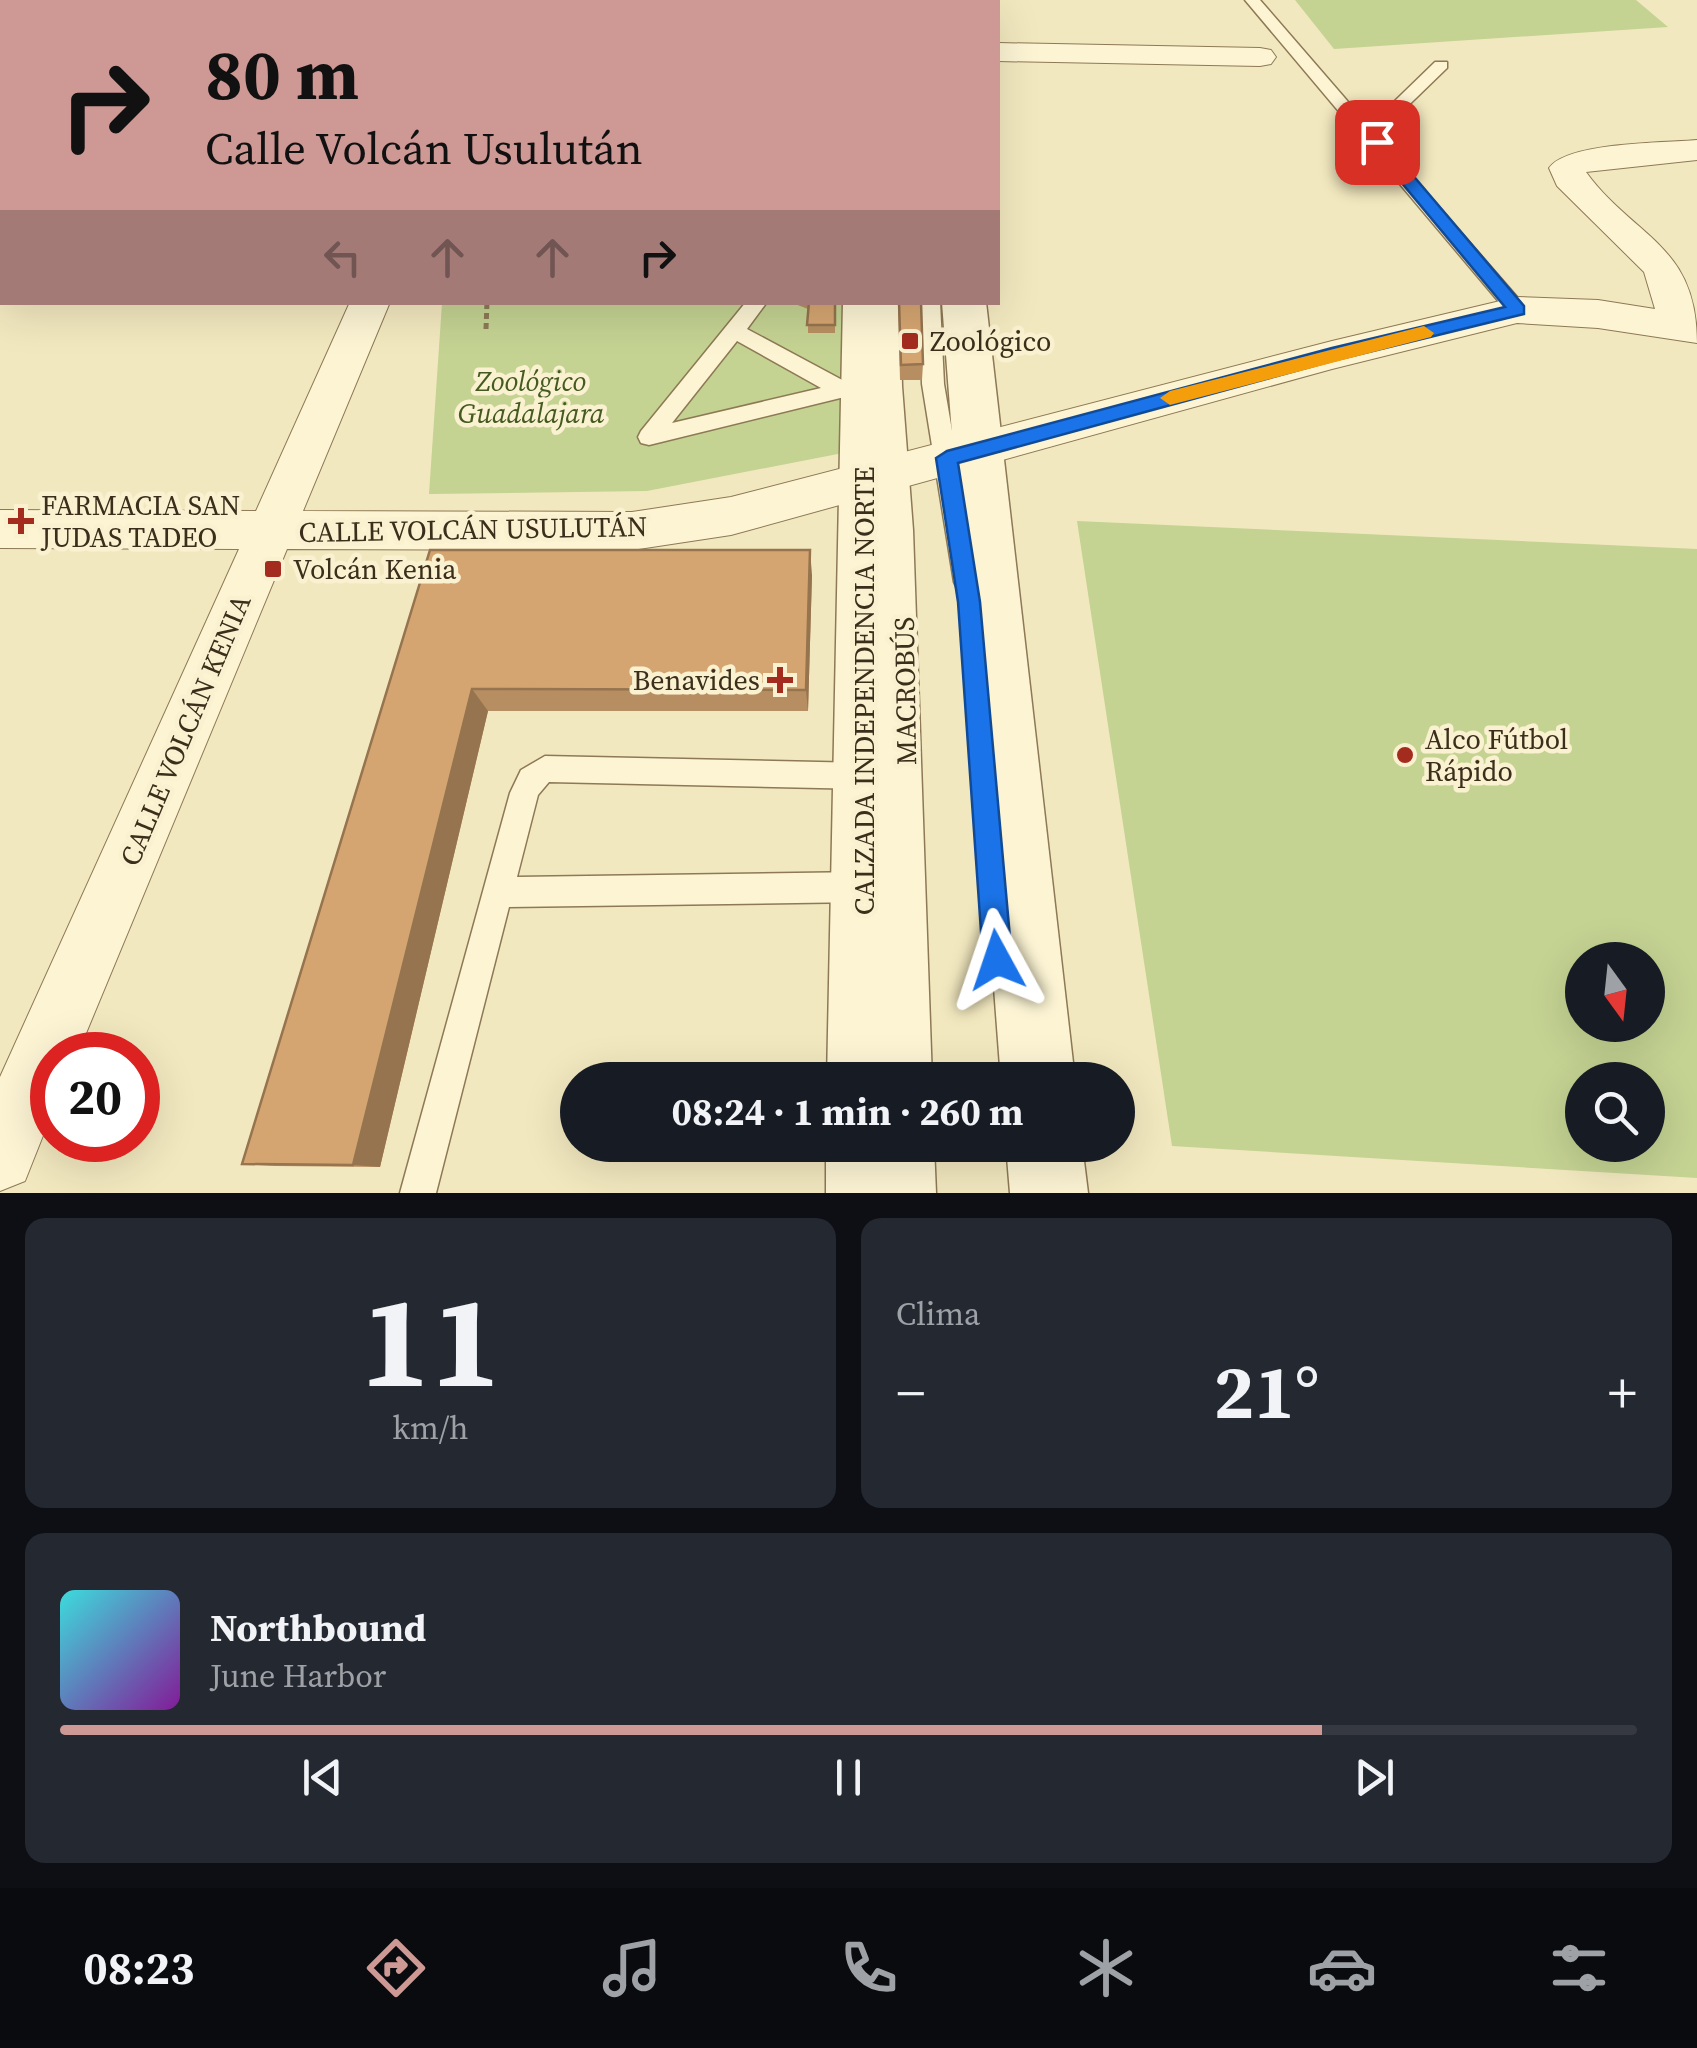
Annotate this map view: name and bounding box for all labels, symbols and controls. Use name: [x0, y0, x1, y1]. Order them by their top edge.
text: 80 m: [205, 26, 359, 122]
icon: right: [40, 40, 170, 170]
pin: [1335, 100, 1420, 185]
icon: arrive: [1350, 115, 1405, 170]
text: Calle Volcán Usulután: [205, 117, 643, 179]
icon: left: [315, 230, 370, 285]
icon: ahead: [420, 230, 475, 285]
icon: ahead: [525, 230, 580, 285]
icon: right: [630, 230, 685, 285]
place label: Zoológico: [930, 322, 1052, 360]
marker: Zoológico: [899, 330, 921, 352]
park label: Zoológico Guadalajara: [458, 362, 605, 432]
street label: CALZADA INDEPENDENCIA NORTE: [845, 467, 883, 915]
place label: FARMACIA SAN JUDAS TADEO: [40, 486, 240, 556]
street label: CALLE VOLCÁN USULUTÁN: [298, 507, 648, 551]
marker: FARMACIA SAN JUDAS TADEO: [10, 510, 32, 532]
place label: Volcán Kenia: [293, 550, 457, 588]
marker: Volcán Kenia: [262, 558, 284, 580]
street label: CALLE VOLCÁN KENIA: [111, 588, 260, 872]
street label: MACROBÚS: [885, 617, 925, 765]
place label: Benavides: [633, 661, 760, 699]
marker: Benavides: [769, 669, 791, 691]
place label: Alco Fútbol Rápido: [1425, 720, 1568, 790]
marker: Alco Fútbol Rápido: [1394, 744, 1416, 766]
position arrow: [945, 908, 1049, 1012]
north arrow: [1565, 942, 1665, 1042]
map controls: [1565, 942, 1665, 1162]
speed limit sign: 20: [30, 1032, 160, 1162]
button: search: [1565, 1062, 1665, 1162]
text: 08:24 · 1 min · 260 m: [671, 1086, 1024, 1138]
text: 11: [360, 1251, 501, 1430]
text: Clima: [896, 1292, 980, 1336]
text: 21°: [1214, 1340, 1319, 1443]
text: −: [896, 1355, 925, 1430]
text: +: [1608, 1355, 1637, 1430]
text: km/h: [392, 1406, 469, 1450]
text: Northbound: [210, 1602, 426, 1654]
text: June Harbor: [210, 1654, 386, 1698]
icon: previous: [295, 1750, 350, 1805]
icon: pause: [821, 1750, 876, 1805]
icon: next: [1347, 1750, 1402, 1805]
icon: directions: [361, 1933, 431, 2003]
icon: music: [597, 1933, 667, 2003]
icon: phone: [834, 1933, 904, 2003]
icon: climate: [1071, 1933, 1141, 2003]
icon: car: [1307, 1933, 1377, 2003]
icon: filters: [1544, 1933, 1614, 2003]
text: 08:23: [83, 1937, 194, 1999]

